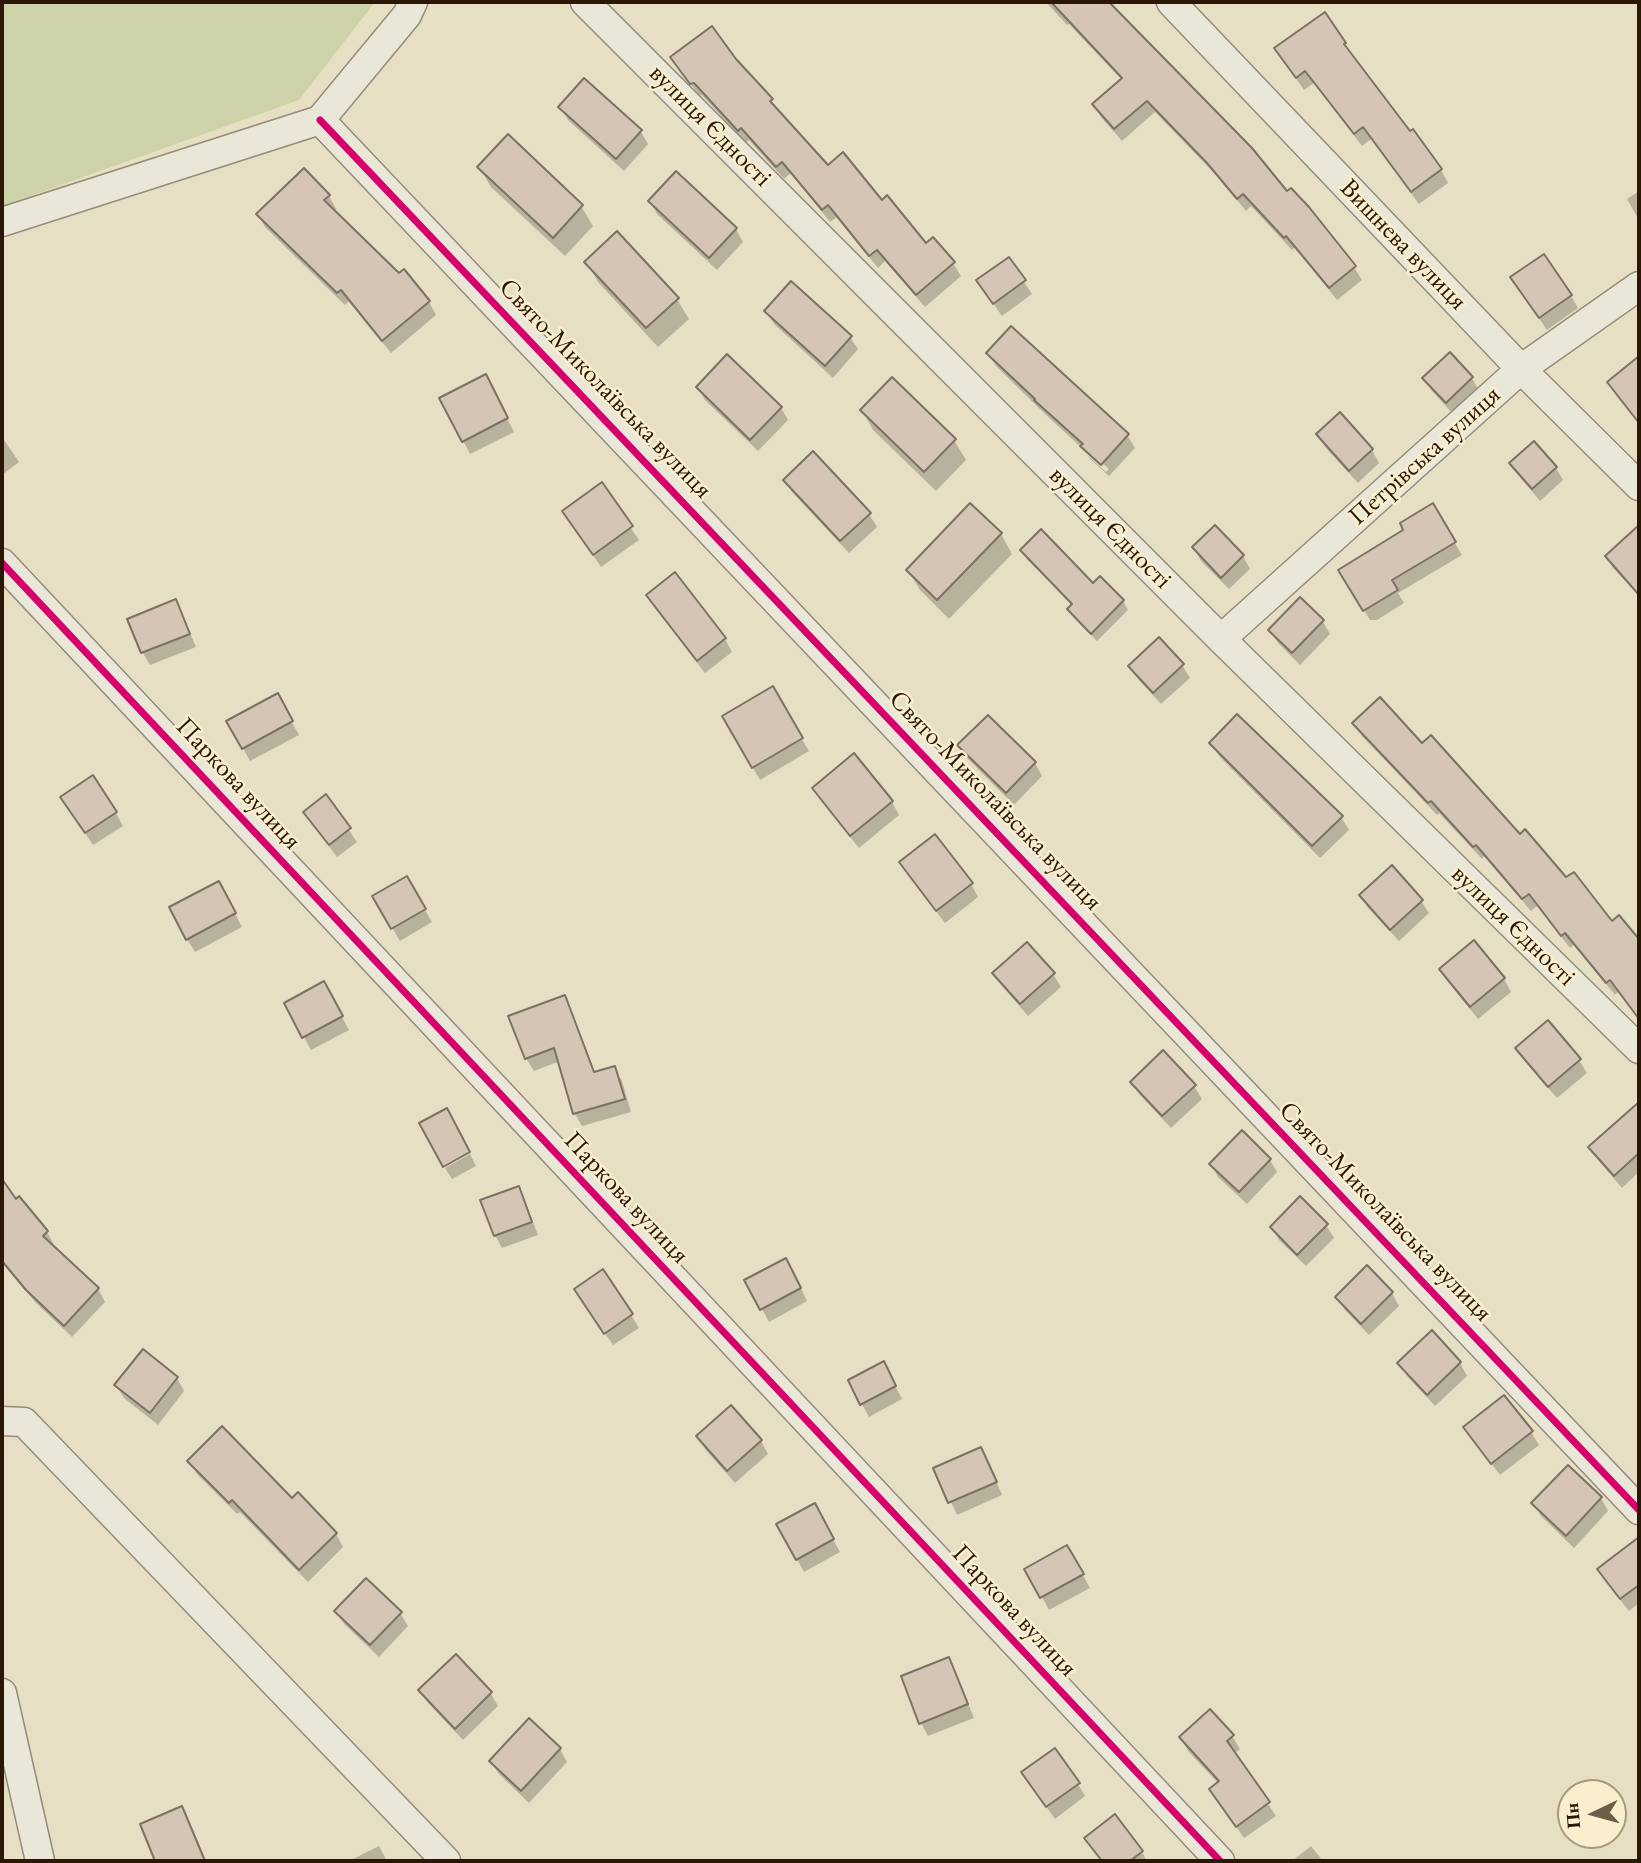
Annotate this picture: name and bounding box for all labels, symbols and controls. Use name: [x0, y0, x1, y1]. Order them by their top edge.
street label: вулиця Єдності: [642, 58, 778, 194]
street label: Вишнева вулиця: [1333, 173, 1473, 317]
street label: Свято-Миколаївська вулиця: [492, 273, 718, 505]
street label: Петрівська вулиця: [1343, 380, 1507, 532]
street label: вулиця Єдності: [1042, 460, 1178, 596]
street label: Свято-Миколаївська вулиця: [882, 685, 1108, 917]
street label: Паркова вулиця: [169, 711, 307, 857]
street label: вулиця Єдності: [1444, 859, 1582, 993]
street label: Свято-Миколаївська вулиця: [1272, 1096, 1498, 1328]
street label: Паркова вулиця: [557, 1125, 695, 1271]
street label: Паркова вулиця: [945, 1538, 1083, 1684]
north arrow: [1557, 1779, 1627, 1849]
text: Пн: [1559, 1802, 1586, 1830]

